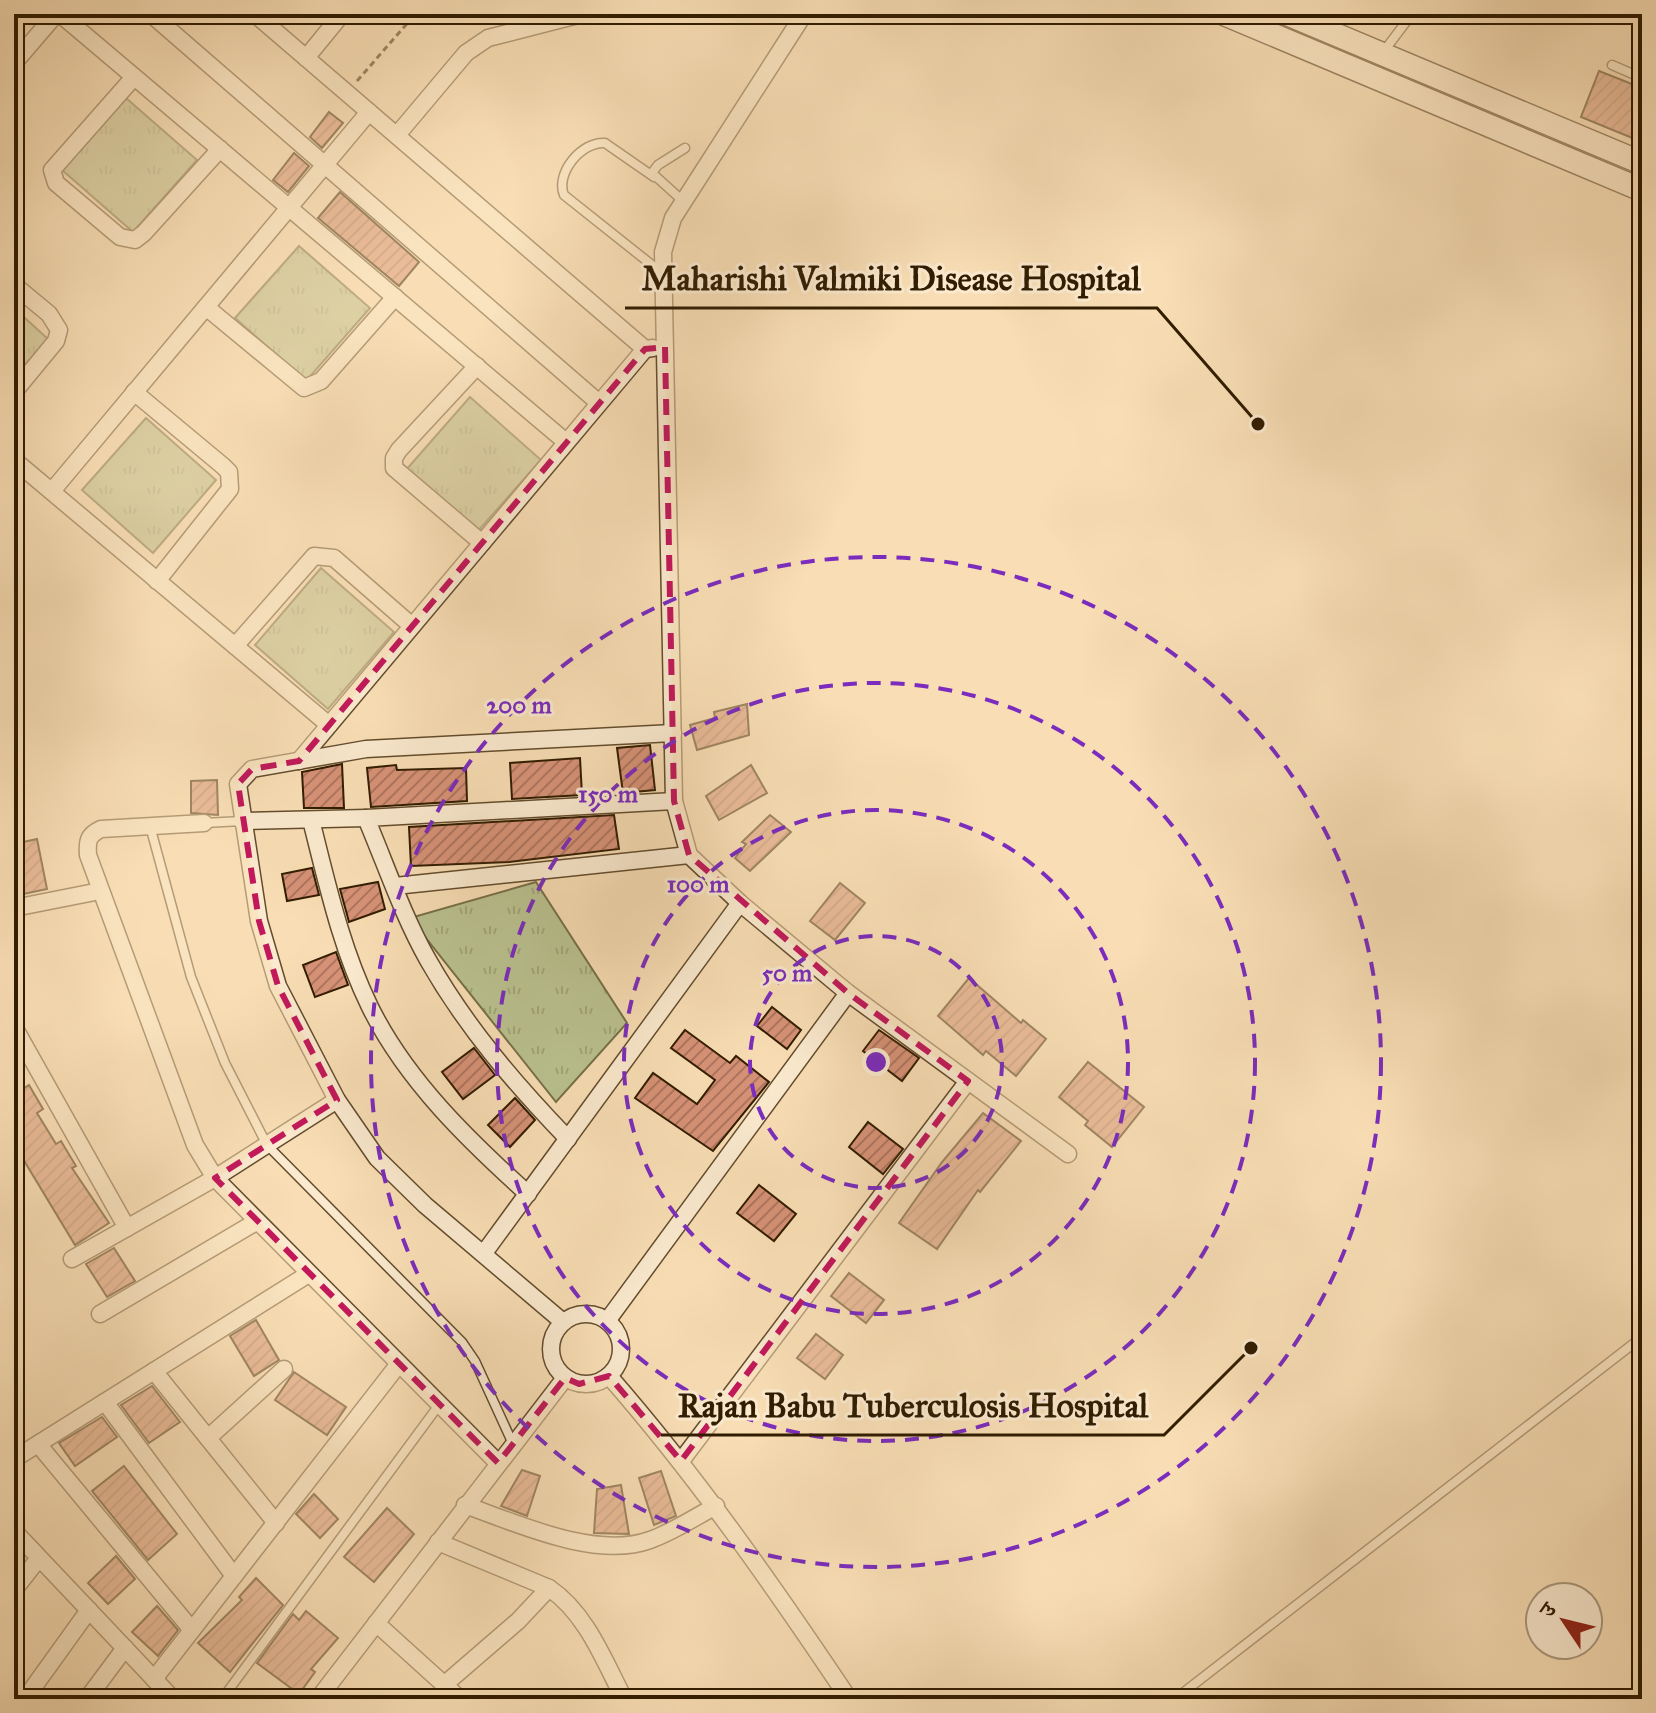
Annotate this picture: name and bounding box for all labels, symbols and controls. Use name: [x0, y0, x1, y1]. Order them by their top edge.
callout: Maharishi Valmiki Disease Hospital: [625, 250, 1157, 308]
text: Maharishi Valmiki Disease Hospital: [641, 258, 1141, 299]
text: 200 m: [486, 690, 552, 720]
text: 150 m: [578, 779, 639, 809]
text: 100 m: [667, 869, 730, 899]
text: 50 m: [762, 958, 813, 988]
centre of rings: [862, 1048, 890, 1076]
callout: Rajan Babu Tuberculosis Hospital: [661, 1377, 1164, 1435]
text: Rajan Babu Tuberculosis Hospital: [678, 1385, 1149, 1426]
north arrow: [1524, 1581, 1604, 1661]
text: उ: [1533, 1596, 1563, 1624]

